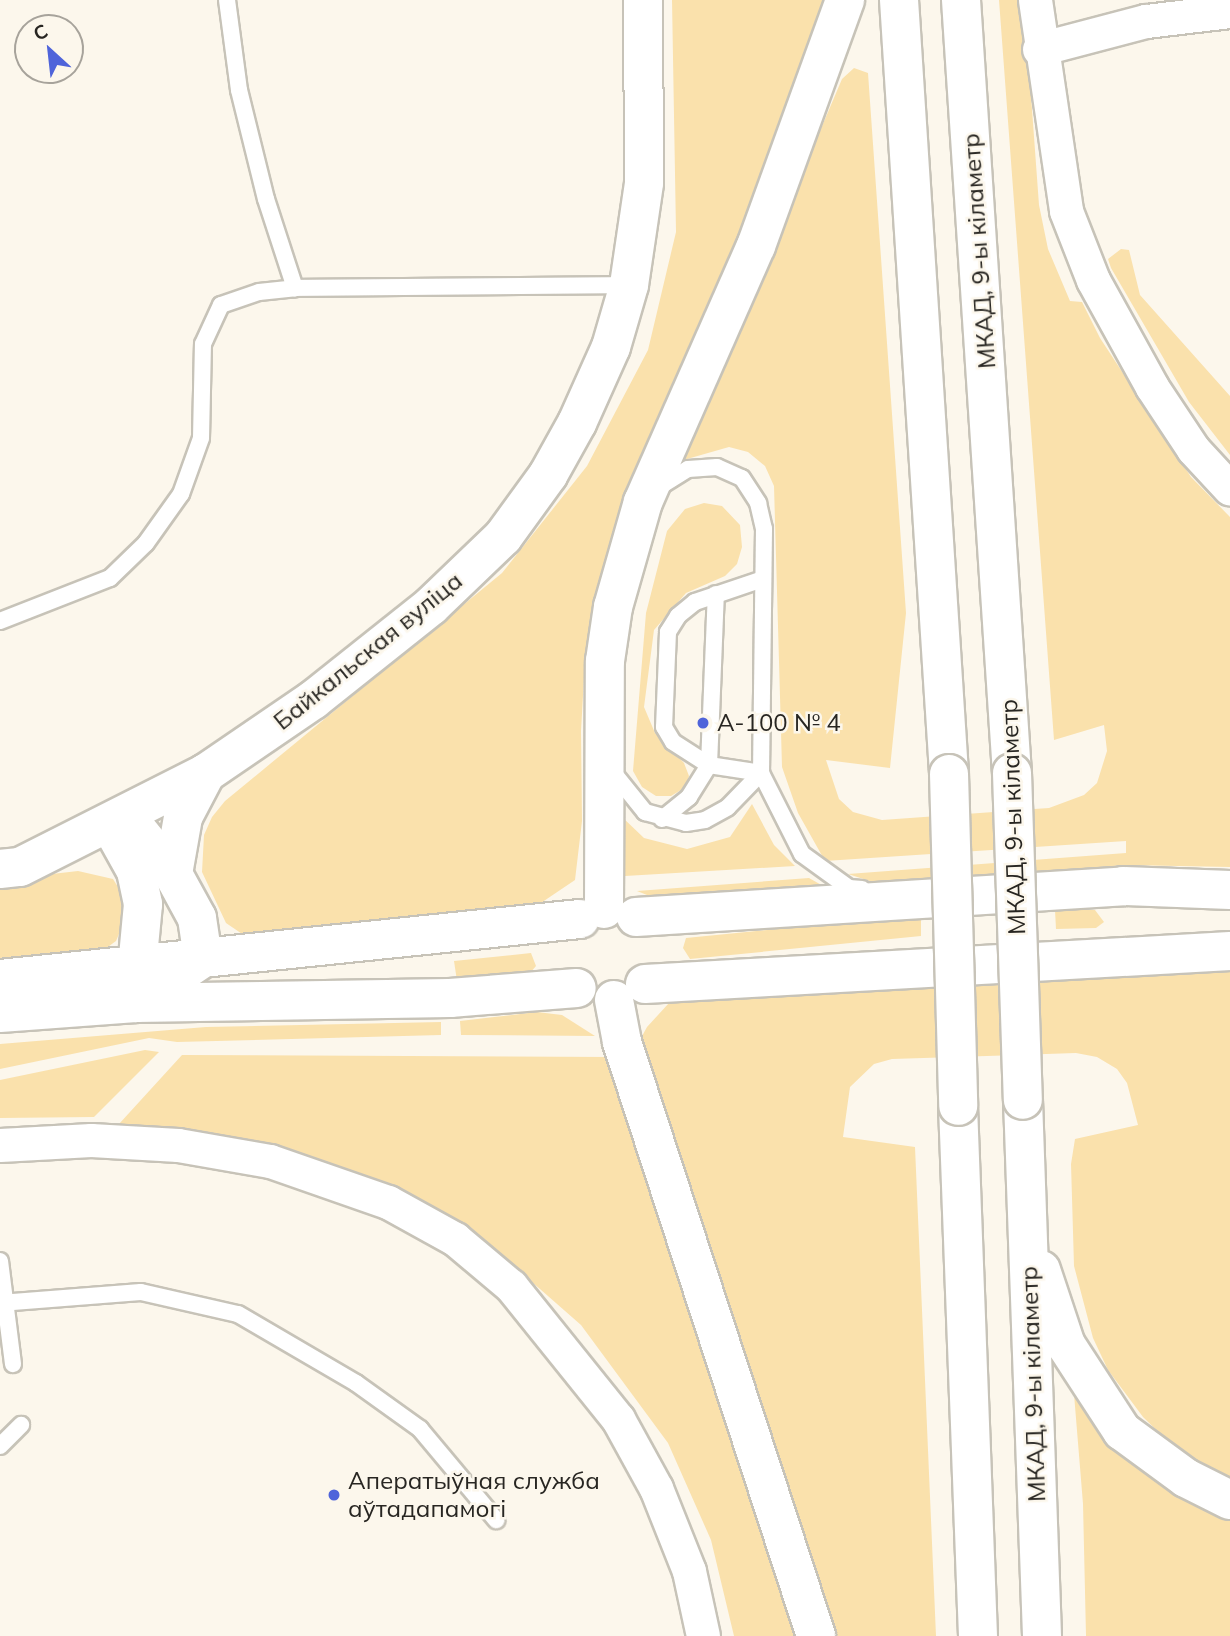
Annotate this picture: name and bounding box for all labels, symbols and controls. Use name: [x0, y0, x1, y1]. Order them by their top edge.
north arrow: [14, 14, 84, 84]
text: С: [29, 18, 52, 46]
street label: МКАД, 9-ы кіламетр: [956, 132, 1002, 370]
street label: Байкальская вуліца: [268, 566, 468, 736]
street label: МКАД, 9-ы кіламетр: [994, 699, 1032, 935]
place label: А-100 № 4: [717, 709, 841, 737]
marker: А-100 № 4: [695, 715, 711, 731]
street label: МКАД, 9-ы кіламетр: [1014, 1266, 1052, 1502]
place label: Аператыўная служба аўтадапамогі: [348, 1467, 600, 1523]
marker: Аператыўная служба аўтадапамогі: [326, 1487, 342, 1503]

